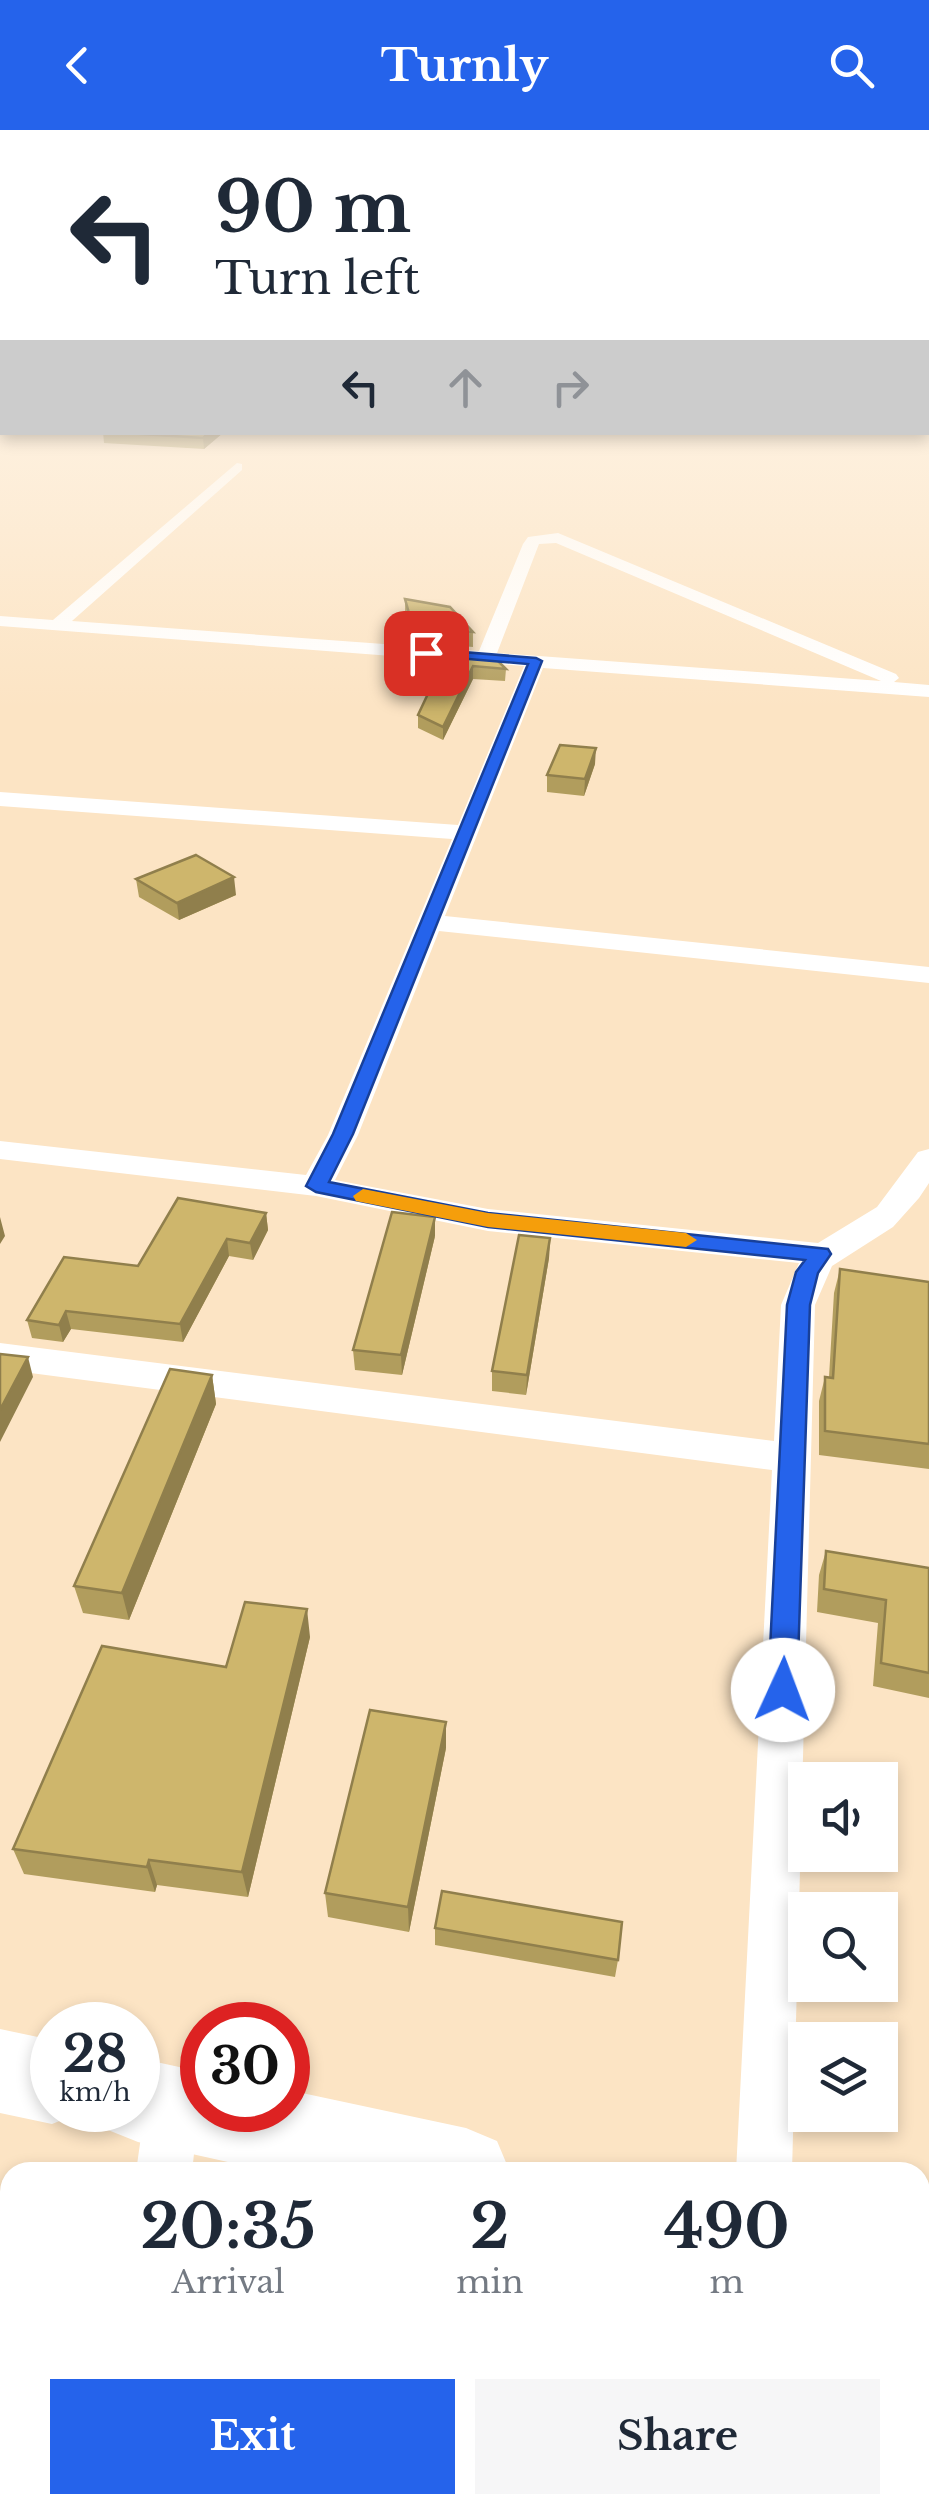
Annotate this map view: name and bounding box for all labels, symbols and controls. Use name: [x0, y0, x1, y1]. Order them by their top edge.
text: Turnly: [381, 37, 548, 93]
icon: back: [50, 38, 105, 93]
icon: search: [824, 38, 879, 93]
text: 90 m: [215, 164, 411, 251]
icon: left: [50, 170, 180, 300]
text: Turn left: [215, 250, 420, 306]
icon: left: [333, 360, 388, 415]
icon: ahead: [438, 360, 493, 415]
icon: right: [543, 360, 598, 415]
pin: [384, 611, 469, 696]
icon: arrive: [399, 626, 454, 681]
position arrow: [731, 1638, 835, 1742]
map controls: [788, 1762, 898, 2132]
button: sound: [788, 1762, 898, 1872]
button: search: [788, 1892, 898, 2002]
speed limit sign: 30: [180, 2002, 310, 2132]
button: layers: [788, 2022, 898, 2132]
text: 28: [63, 2023, 127, 2086]
text: km/h: [60, 2077, 130, 2108]
text: 20:35: [140, 2190, 316, 2264]
text: 2: [470, 2190, 509, 2264]
text: 490: [664, 2190, 790, 2264]
text: Arrival: [171, 2262, 285, 2302]
text: min: [456, 2262, 524, 2302]
text: m: [710, 2262, 744, 2302]
button: Exit: [50, 2379, 455, 2494]
button: Share: [475, 2379, 880, 2494]

